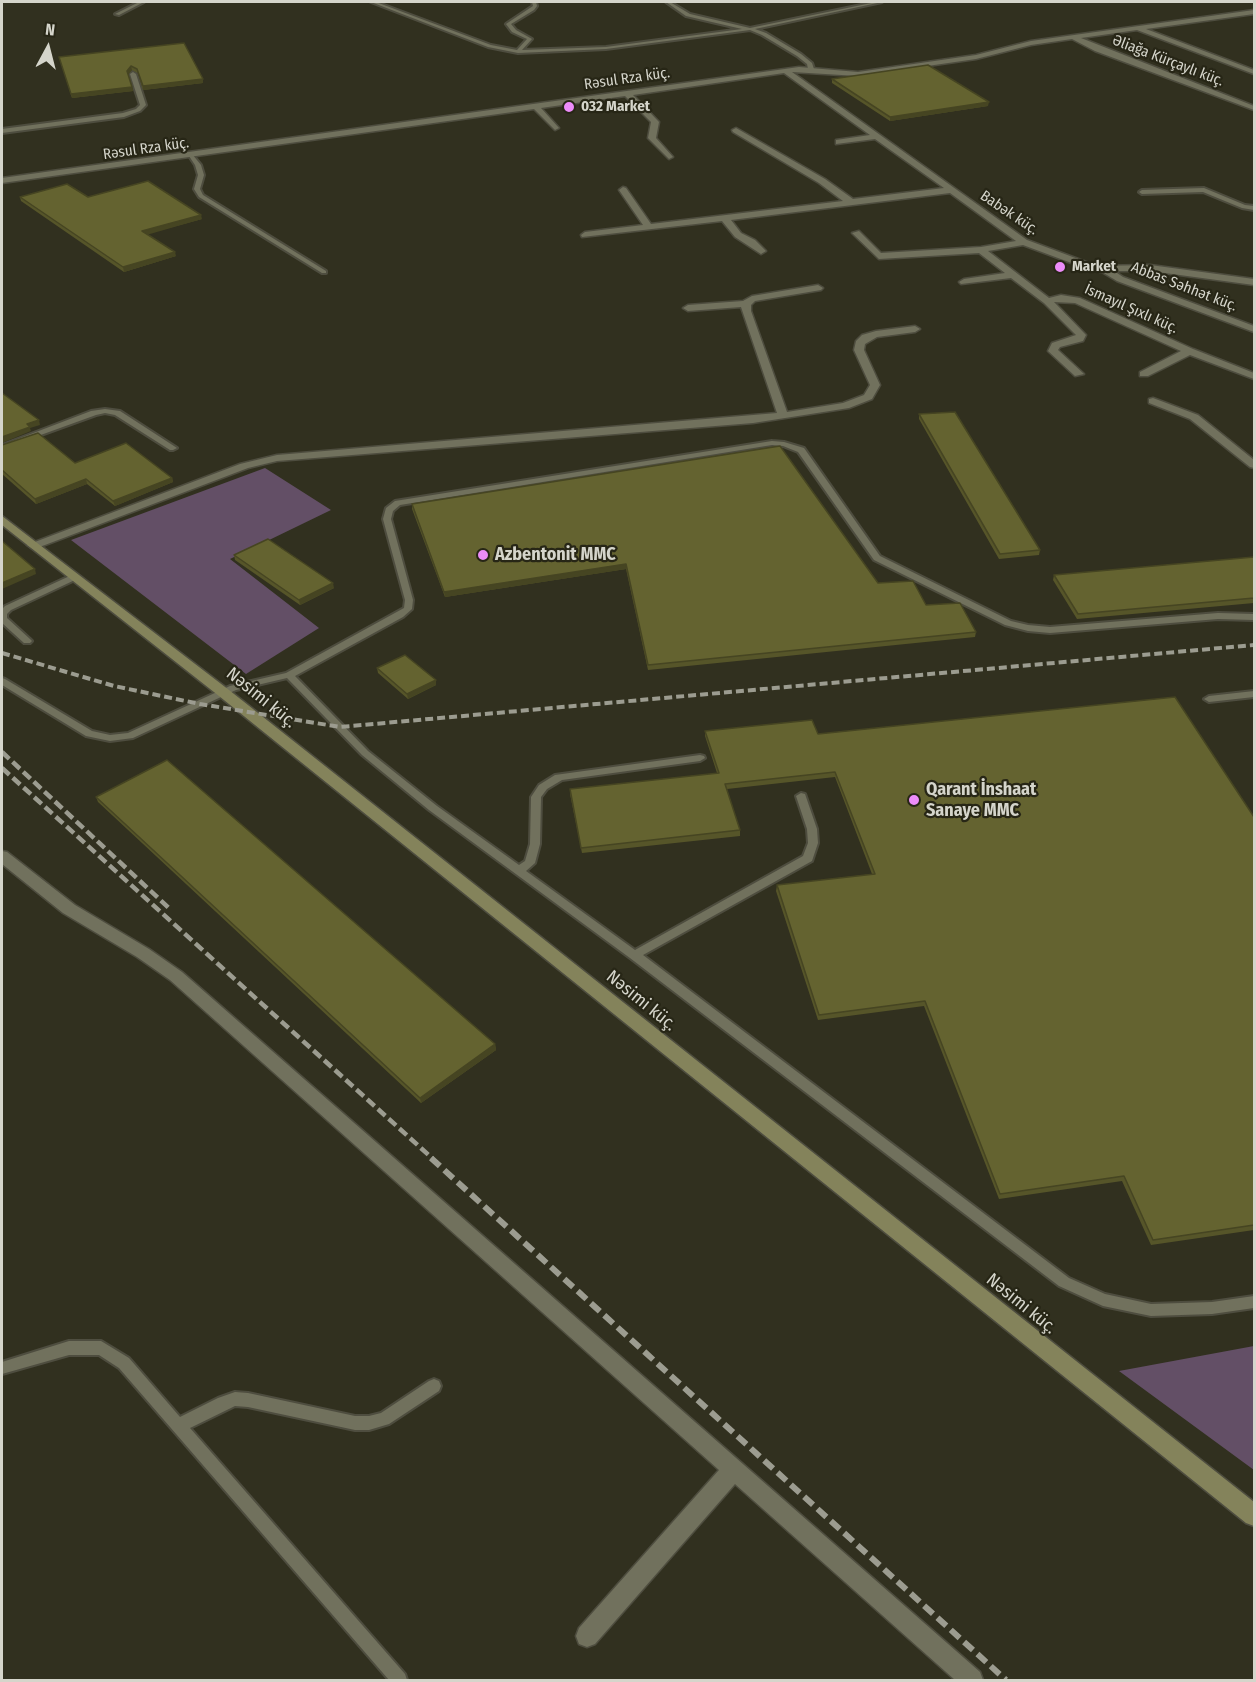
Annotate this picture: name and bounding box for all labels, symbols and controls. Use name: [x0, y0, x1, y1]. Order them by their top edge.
north arrow: [18, 18, 78, 78]
text: N: [44, 20, 56, 40]
street label: Əliağa Kürçaylı küç.: [1110, 32, 1226, 90]
street label: Rəsul Rza küç.: [583, 64, 671, 94]
place label: 032 Market: [581, 98, 650, 116]
marker: 032 Market: [562, 100, 576, 114]
street label: Rəsul Rza küç.: [102, 134, 190, 164]
street label: Babək küç.: [977, 187, 1041, 239]
place label: Market: [1072, 258, 1116, 276]
street label: Abbas Səhhət küç.: [1128, 259, 1240, 315]
marker: Market: [1053, 260, 1067, 274]
street label: İsmayıl Şıxlı küç.: [1081, 280, 1181, 338]
place label: Azbentonit MMC: [495, 544, 616, 566]
marker: Azbentonit MMC: [476, 548, 490, 562]
street label: Nəsimi küç.: [222, 663, 300, 733]
place label: Qarant İnshaat Sanaye MMC: [926, 779, 1036, 822]
marker: Qarant İnshaat Sanaye MMC: [907, 793, 921, 807]
street label: Nəsimi küç.: [602, 966, 680, 1036]
street label: Nəsimi küç.: [982, 1269, 1060, 1339]

